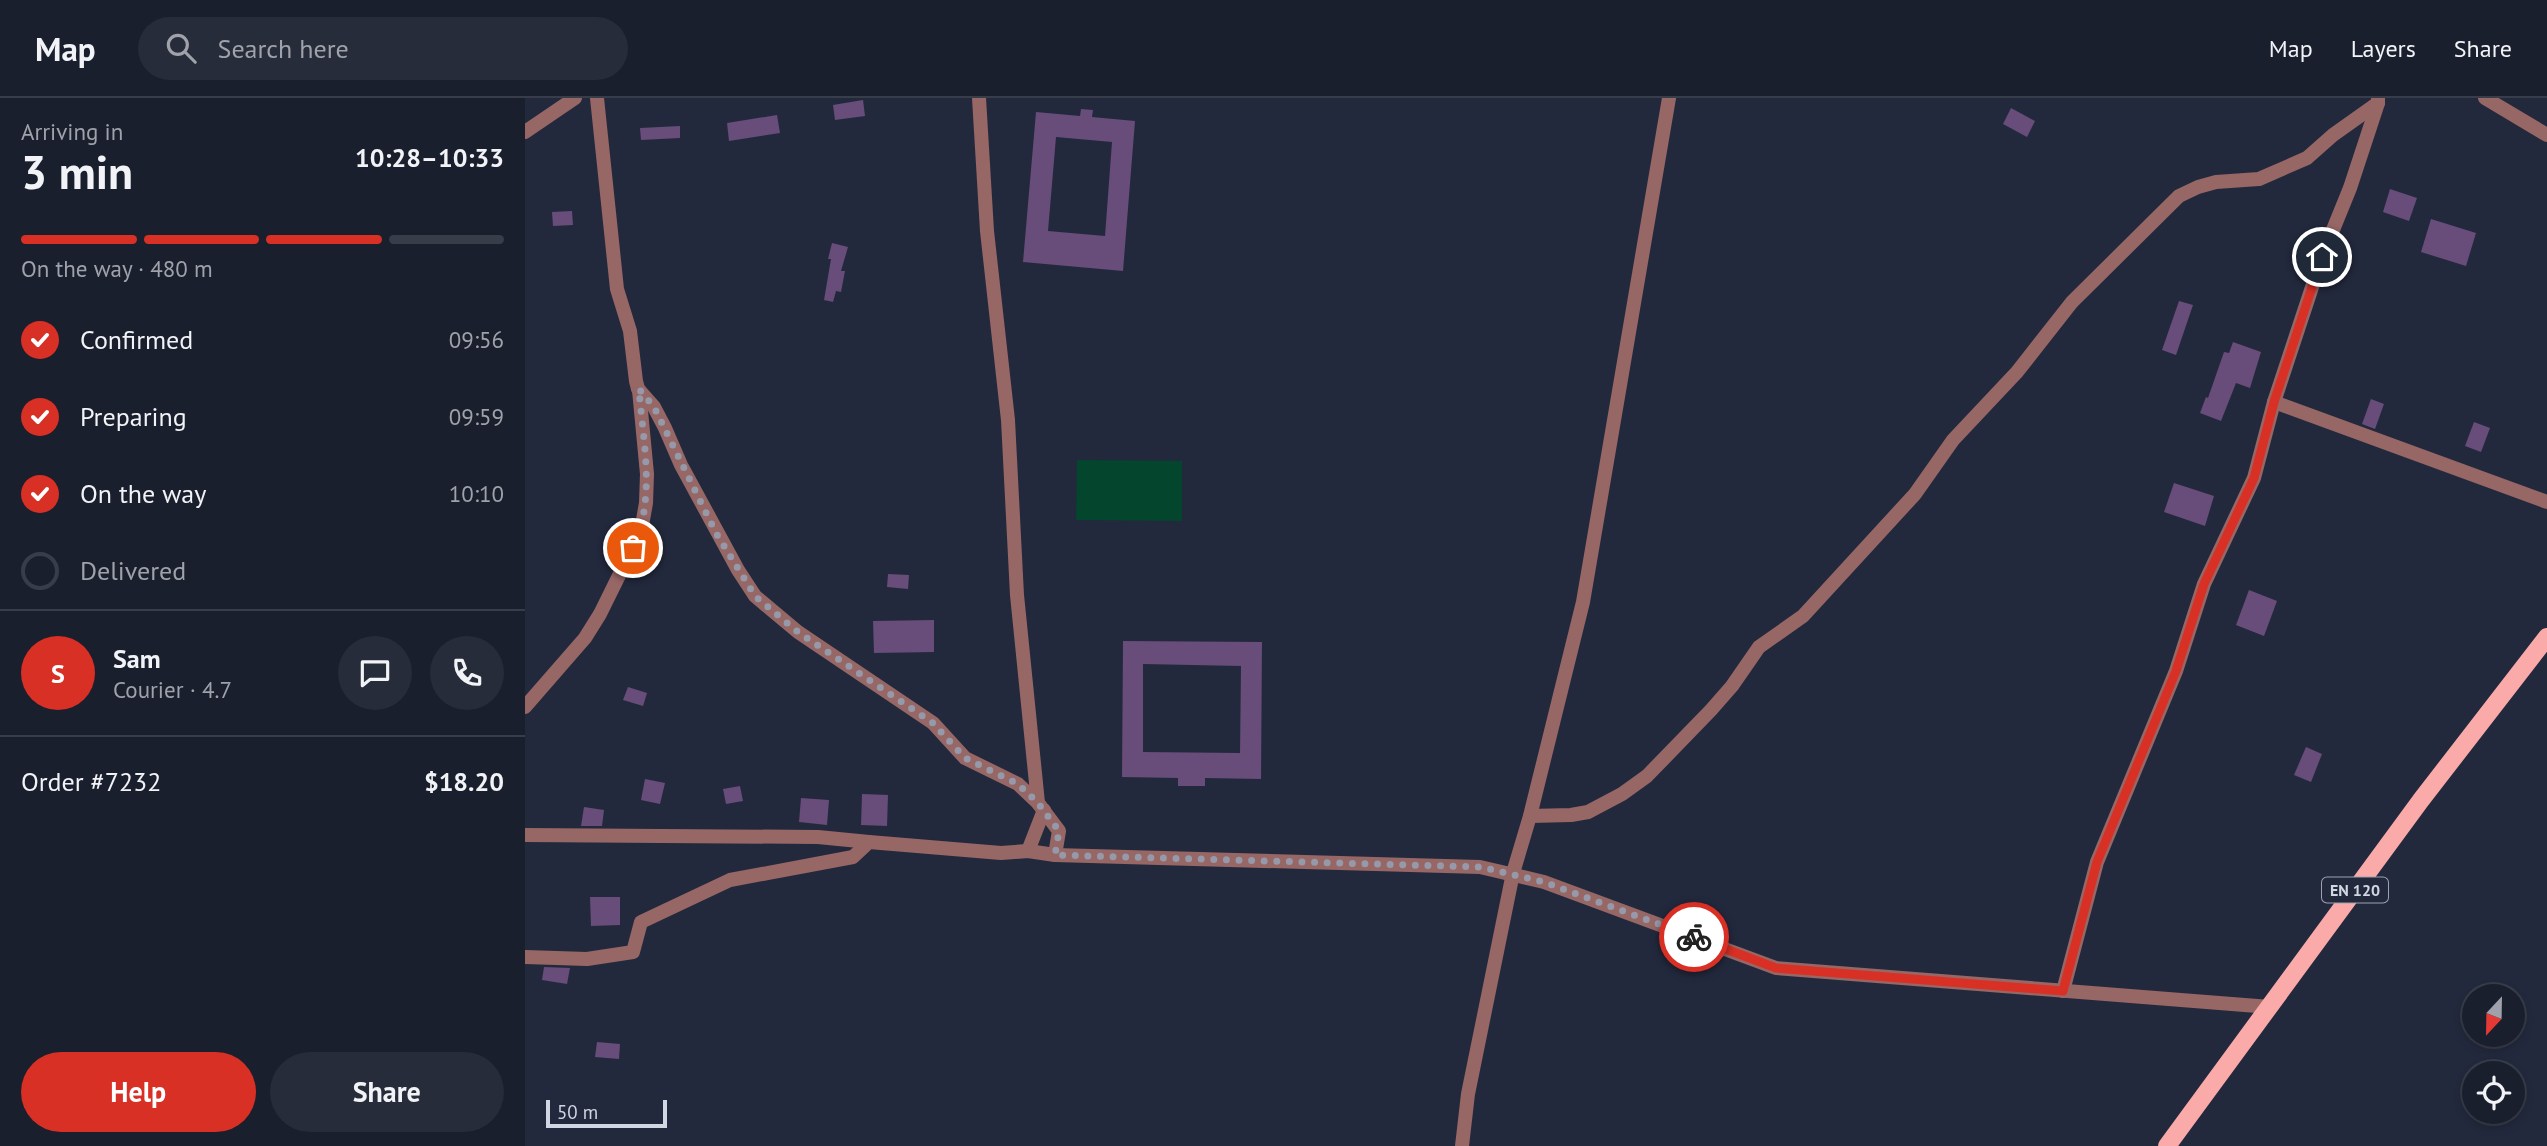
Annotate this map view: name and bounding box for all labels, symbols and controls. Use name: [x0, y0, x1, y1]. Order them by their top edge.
search box: [138, 17, 628, 80]
text: Map: [35, 27, 96, 70]
icon: search: [162, 29, 200, 67]
text: Search here: [218, 32, 349, 65]
text: Map: [2269, 33, 2313, 64]
text: Layers: [2351, 33, 2416, 64]
text: Share: [2454, 33, 2512, 64]
text: Arriving in: [21, 117, 123, 146]
text: 10:28–10:33: [355, 141, 504, 174]
text: 3 min: [21, 142, 133, 202]
pin: [2292, 227, 2352, 287]
icon: home: [2303, 238, 2341, 276]
text: On the way · 480 m: [21, 254, 213, 283]
icon: check: [21, 321, 59, 359]
text: Confirmed: [80, 323, 193, 356]
text: 09:56: [449, 325, 504, 354]
icon: check: [21, 398, 59, 436]
text: Preparing: [80, 400, 187, 433]
text: 09:59: [449, 402, 504, 431]
icon: check: [21, 475, 59, 513]
text: On the way: [80, 477, 206, 510]
text: 10:10: [449, 479, 504, 508]
pin: [603, 518, 663, 578]
icon: bag: [614, 529, 652, 567]
text: Delivered: [80, 554, 186, 587]
button: chat: [338, 636, 412, 710]
button: phone: [430, 636, 504, 710]
text: Sam: [113, 642, 161, 675]
text: S: [51, 657, 65, 690]
text: Courier · 4.7: [113, 675, 232, 704]
text: Order #7232: [21, 765, 161, 798]
text: $18.20: [424, 765, 504, 798]
road number: EN 120: [2322, 877, 2388, 902]
courier: [1659, 902, 1729, 972]
icon: bike: [1675, 918, 1713, 956]
north arrow: [2462, 984, 2525, 1046]
map controls: [2462, 984, 2525, 1124]
button: Help: [21, 1052, 256, 1132]
button: Share: [270, 1052, 504, 1132]
button: locate: [2462, 1061, 2525, 1124]
scale bar: [546, 1097, 667, 1129]
text: 50 m: [557, 1100, 598, 1124]

